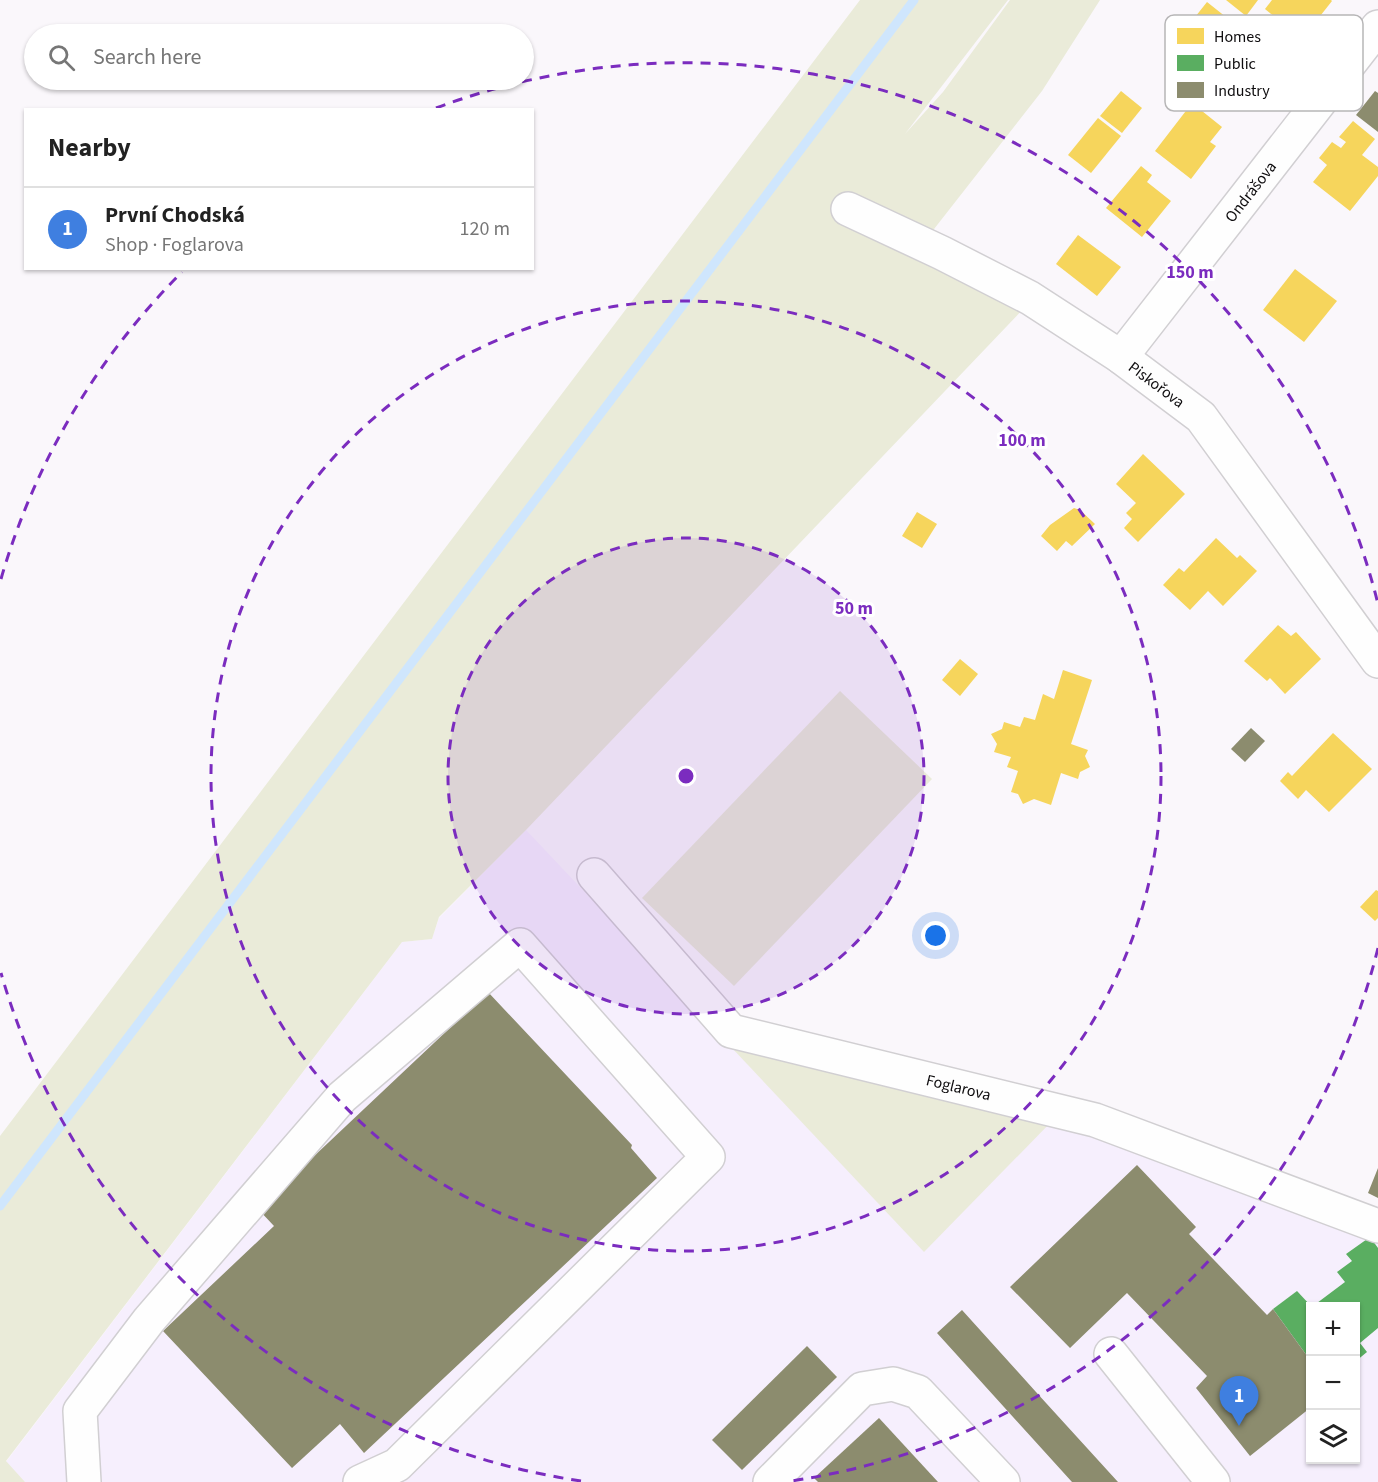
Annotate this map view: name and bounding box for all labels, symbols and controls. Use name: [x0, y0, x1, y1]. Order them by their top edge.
legend: [1165, 15, 1363, 111]
search box: [24, 24, 534, 90]
text: Homes: [1214, 26, 1261, 48]
icon: search: [45, 41, 78, 74]
text: Search here: [93, 41, 201, 73]
text: Public: [1214, 53, 1256, 75]
text: Industry: [1214, 80, 1270, 102]
text: Nearby: [48, 129, 131, 166]
street label: Ondrášova: [1220, 157, 1282, 227]
text: První Chodská: [105, 199, 245, 231]
text: 1: [62, 215, 73, 243]
text: 120 m: [460, 215, 510, 243]
text: Shop · Foglarova: [105, 231, 244, 259]
text: 150 m: [1166, 260, 1214, 285]
street label: Piskořova: [1124, 356, 1189, 413]
text: 100 m: [998, 428, 1046, 453]
text: 50 m: [835, 596, 873, 621]
centre of rings: [676, 766, 696, 786]
your location: [921, 921, 950, 950]
street label: Foglarova: [924, 1069, 993, 1106]
map controls: [1306, 1302, 1360, 1464]
button: +: [1306, 1302, 1360, 1356]
button: −: [1306, 1356, 1360, 1410]
pin: 1: [1220, 1376, 1258, 1426]
button: layers: [1306, 1410, 1360, 1464]

